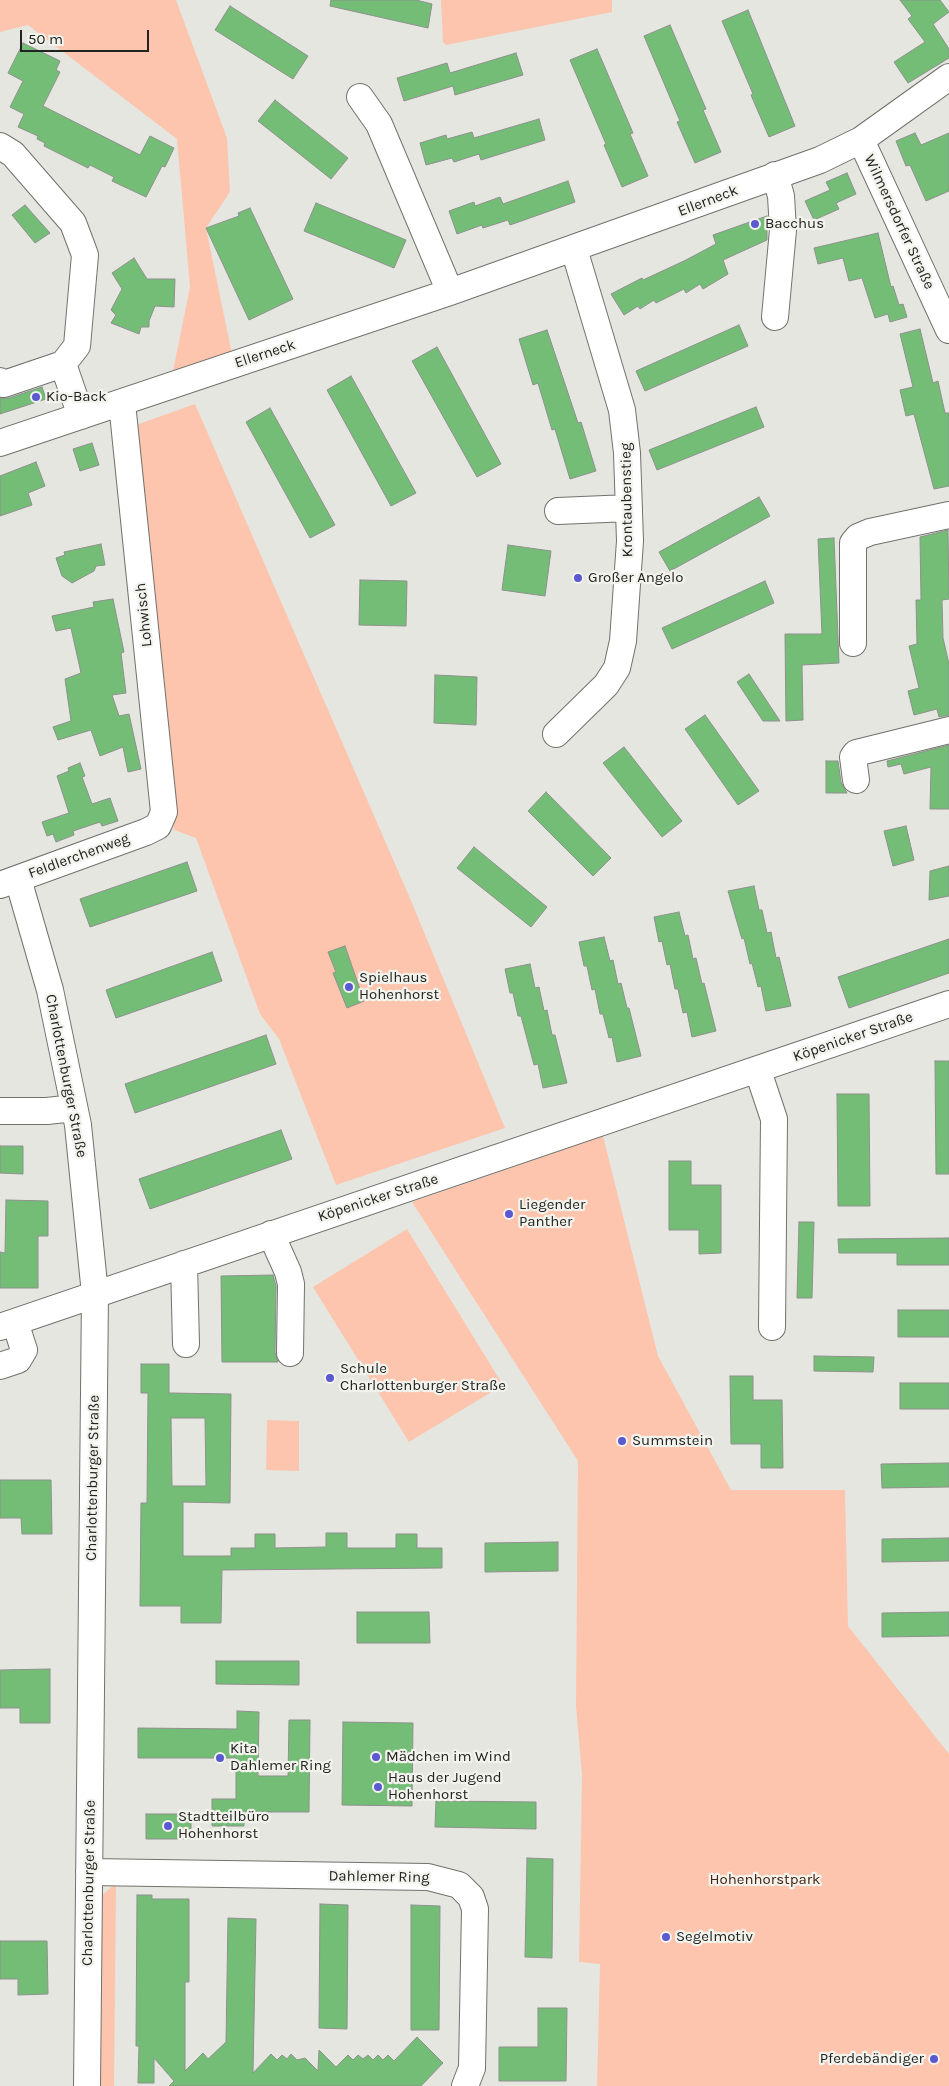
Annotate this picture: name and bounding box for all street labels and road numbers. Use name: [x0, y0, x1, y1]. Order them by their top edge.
street label: Wilmersdorfer Straße: [860, 152, 938, 292]
street label: Ellerneck: [675, 181, 741, 221]
street label: Ellerneck: [232, 336, 298, 372]
street label: Krontaubenstieg: [617, 443, 637, 557]
street label: Lohwisch: [132, 582, 156, 648]
street label: Feldlerchenweg: [26, 829, 132, 883]
street label: Charlottenburger Straße: [41, 993, 91, 1159]
street label: Köpenicker Straße: [791, 1008, 915, 1066]
street label: Köpenicker Straße: [316, 1170, 440, 1226]
street label: Charlottenburger Straße: [83, 1395, 103, 1561]
street label: Charlottenburger Straße: [79, 1800, 99, 1966]
street label: Dahlemer Ring: [328, 1867, 430, 1887]

